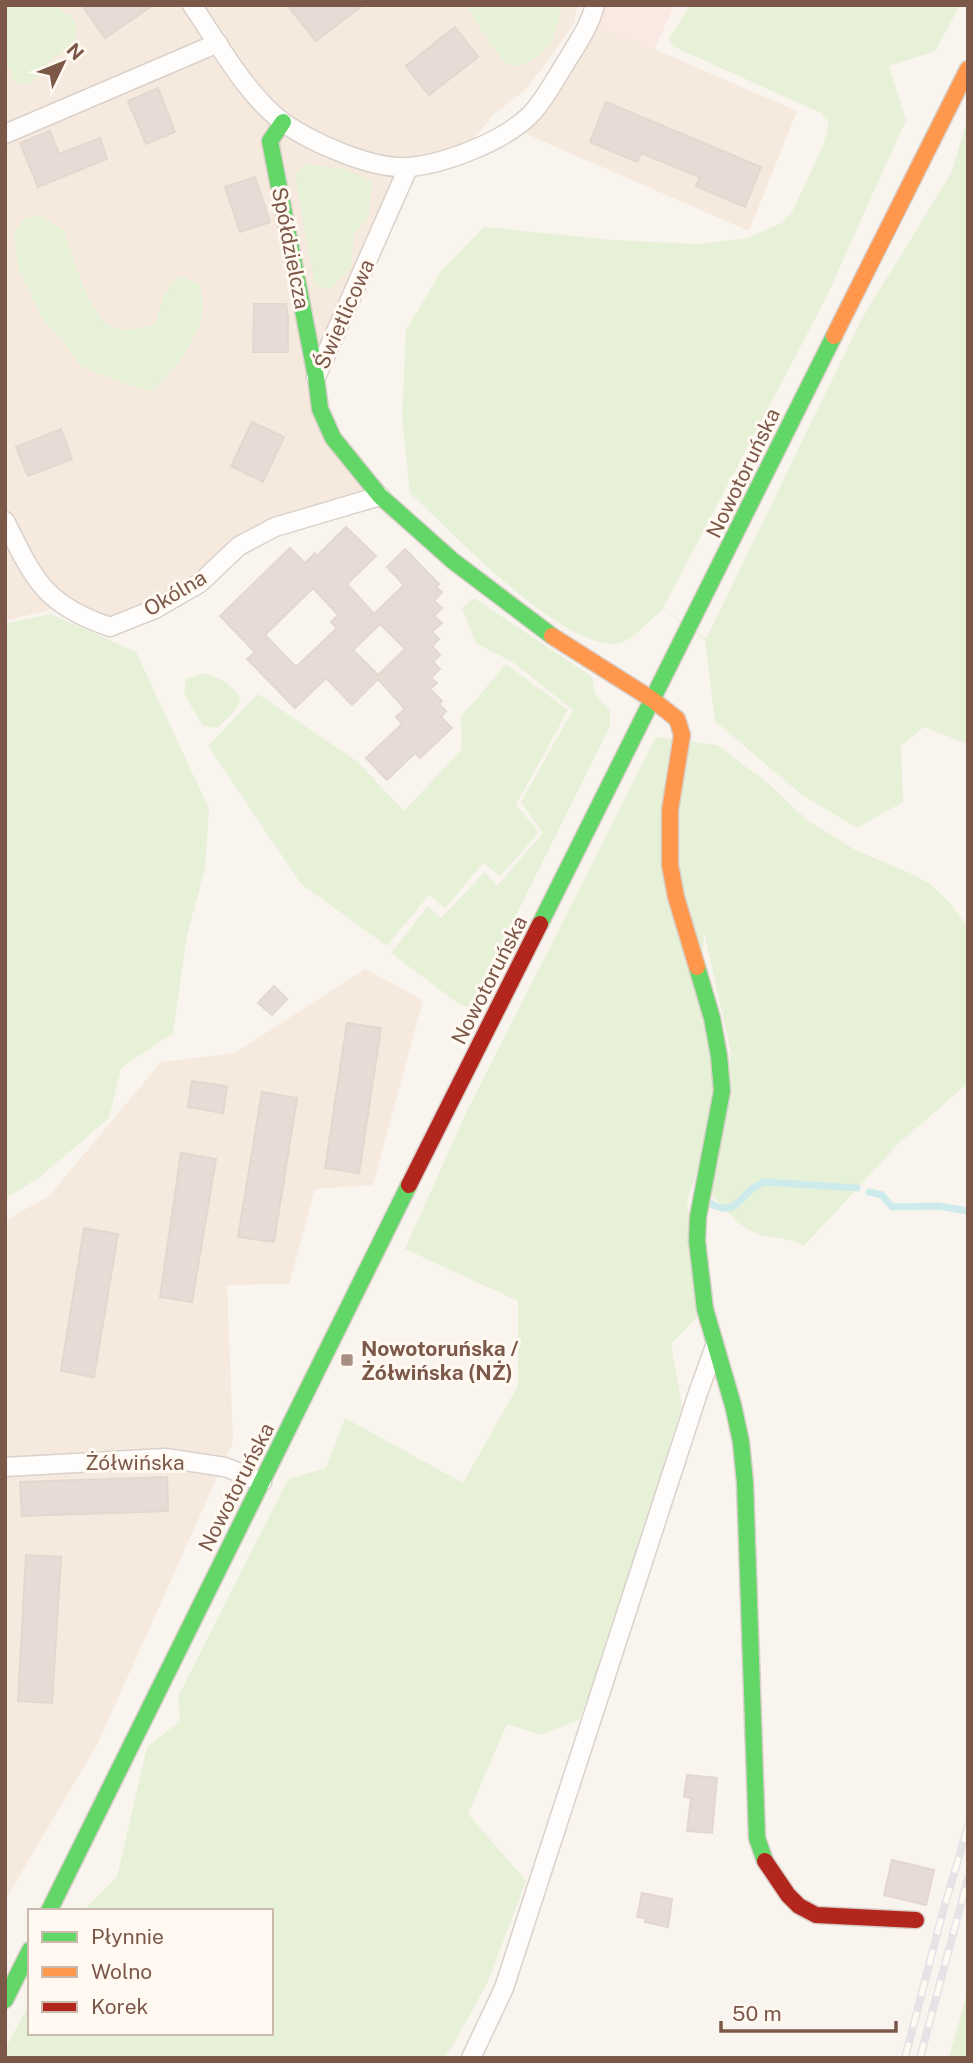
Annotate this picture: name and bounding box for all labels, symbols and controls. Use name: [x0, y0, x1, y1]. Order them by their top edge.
north arrow: [28, 28, 98, 98]
text: N: [62, 38, 89, 64]
street label: Spółdzielcza: [267, 185, 315, 311]
street label: Świetlicowa: [309, 255, 379, 373]
street label: Nowotoruńska: [701, 404, 785, 542]
street label: Okólna: [139, 565, 211, 621]
street label: Nowotoruńska: [446, 911, 532, 1049]
place label: Nowotoruńska / Żółwińska (NŻ): [361, 1336, 518, 1385]
marker: Nowotoruńska / Żółwińska (NŻ): [339, 1352, 355, 1368]
street label: Nowotoruńska: [193, 1418, 279, 1556]
street label: Żółwińska: [85, 1450, 185, 1475]
legend: [28, 1909, 273, 2035]
text: Płynnie: [91, 1924, 164, 1949]
text: Wolno: [91, 1959, 152, 1984]
scale bar: [721, 1990, 896, 2034]
text: Korek: [91, 1994, 149, 2019]
text: 50 m: [732, 2001, 782, 2026]

